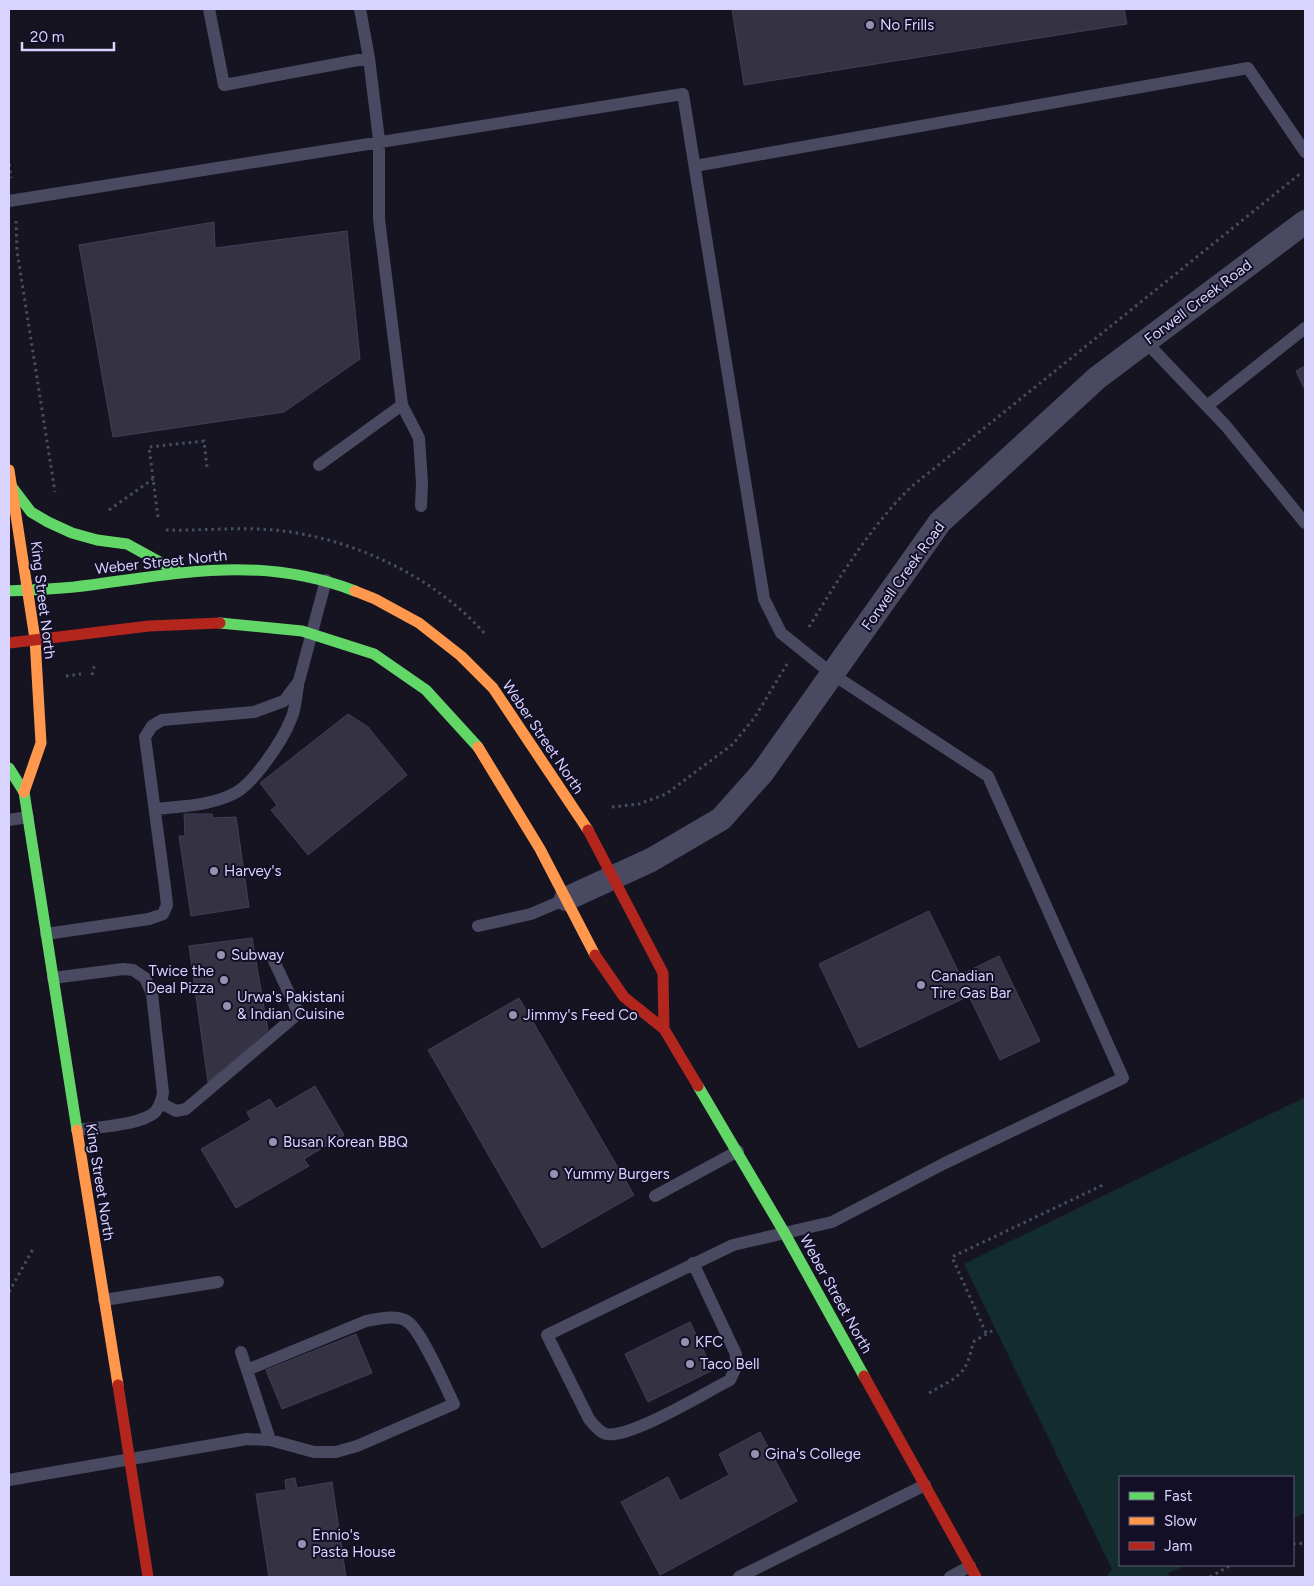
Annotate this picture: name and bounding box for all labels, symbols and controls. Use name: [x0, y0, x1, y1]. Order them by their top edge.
place label: No Frills: [880, 16, 934, 34]
marker: No Frills: [864, 19, 876, 31]
scale bar: [22, 20, 115, 52]
text: 20 m: [30, 28, 64, 46]
street label: Forwell Creek Road: [1141, 256, 1255, 348]
street label: Forwell Creek Road: [858, 518, 948, 634]
street label: King Street North: [27, 540, 59, 660]
street label: Weber Street North: [94, 546, 228, 578]
street label: Weber Street North: [498, 677, 588, 797]
place label: Harvey's: [224, 862, 281, 880]
marker: Harvey's: [208, 865, 220, 877]
place label: Subway: [231, 946, 284, 964]
marker: Subway: [215, 949, 227, 961]
place label: Twice the Deal Pizza: [146, 962, 214, 997]
place label: Canadian Tire Gas Bar: [931, 967, 1011, 1002]
marker: Twice the Deal Pizza: [218, 974, 230, 986]
marker: Canadian Tire Gas Bar: [915, 979, 927, 991]
place label: Urwa's Pakistani & Indian Cuisine: [237, 988, 345, 1023]
marker: Urwa's Pakistani & Indian Cuisine: [221, 1000, 233, 1012]
place label: Jimmy's Feed Co: [523, 1006, 638, 1024]
marker: Jimmy's Feed Co: [507, 1009, 519, 1021]
street label: King Street North: [82, 1122, 118, 1242]
place label: Busan Korean BBQ: [283, 1133, 408, 1151]
marker: Busan Korean BBQ: [267, 1136, 279, 1148]
place label: Yummy Burgers: [564, 1165, 670, 1183]
marker: Yummy Burgers: [548, 1168, 560, 1180]
street label: Weber Street North: [796, 1232, 876, 1356]
place label: KFC: [695, 1333, 723, 1351]
marker: KFC: [679, 1336, 691, 1348]
place label: Taco Bell: [700, 1355, 759, 1373]
marker: Taco Bell: [684, 1358, 696, 1370]
place label: Gina's College: [765, 1445, 861, 1463]
marker: Gina's College: [749, 1448, 761, 1460]
legend: [1119, 1476, 1294, 1566]
text: Fast: [1164, 1487, 1193, 1505]
text: Slow: [1164, 1512, 1197, 1530]
place label: Ennio's Pasta House: [312, 1526, 396, 1561]
text: Jam: [1164, 1537, 1192, 1555]
marker: Ennio's Pasta House: [296, 1538, 308, 1550]

